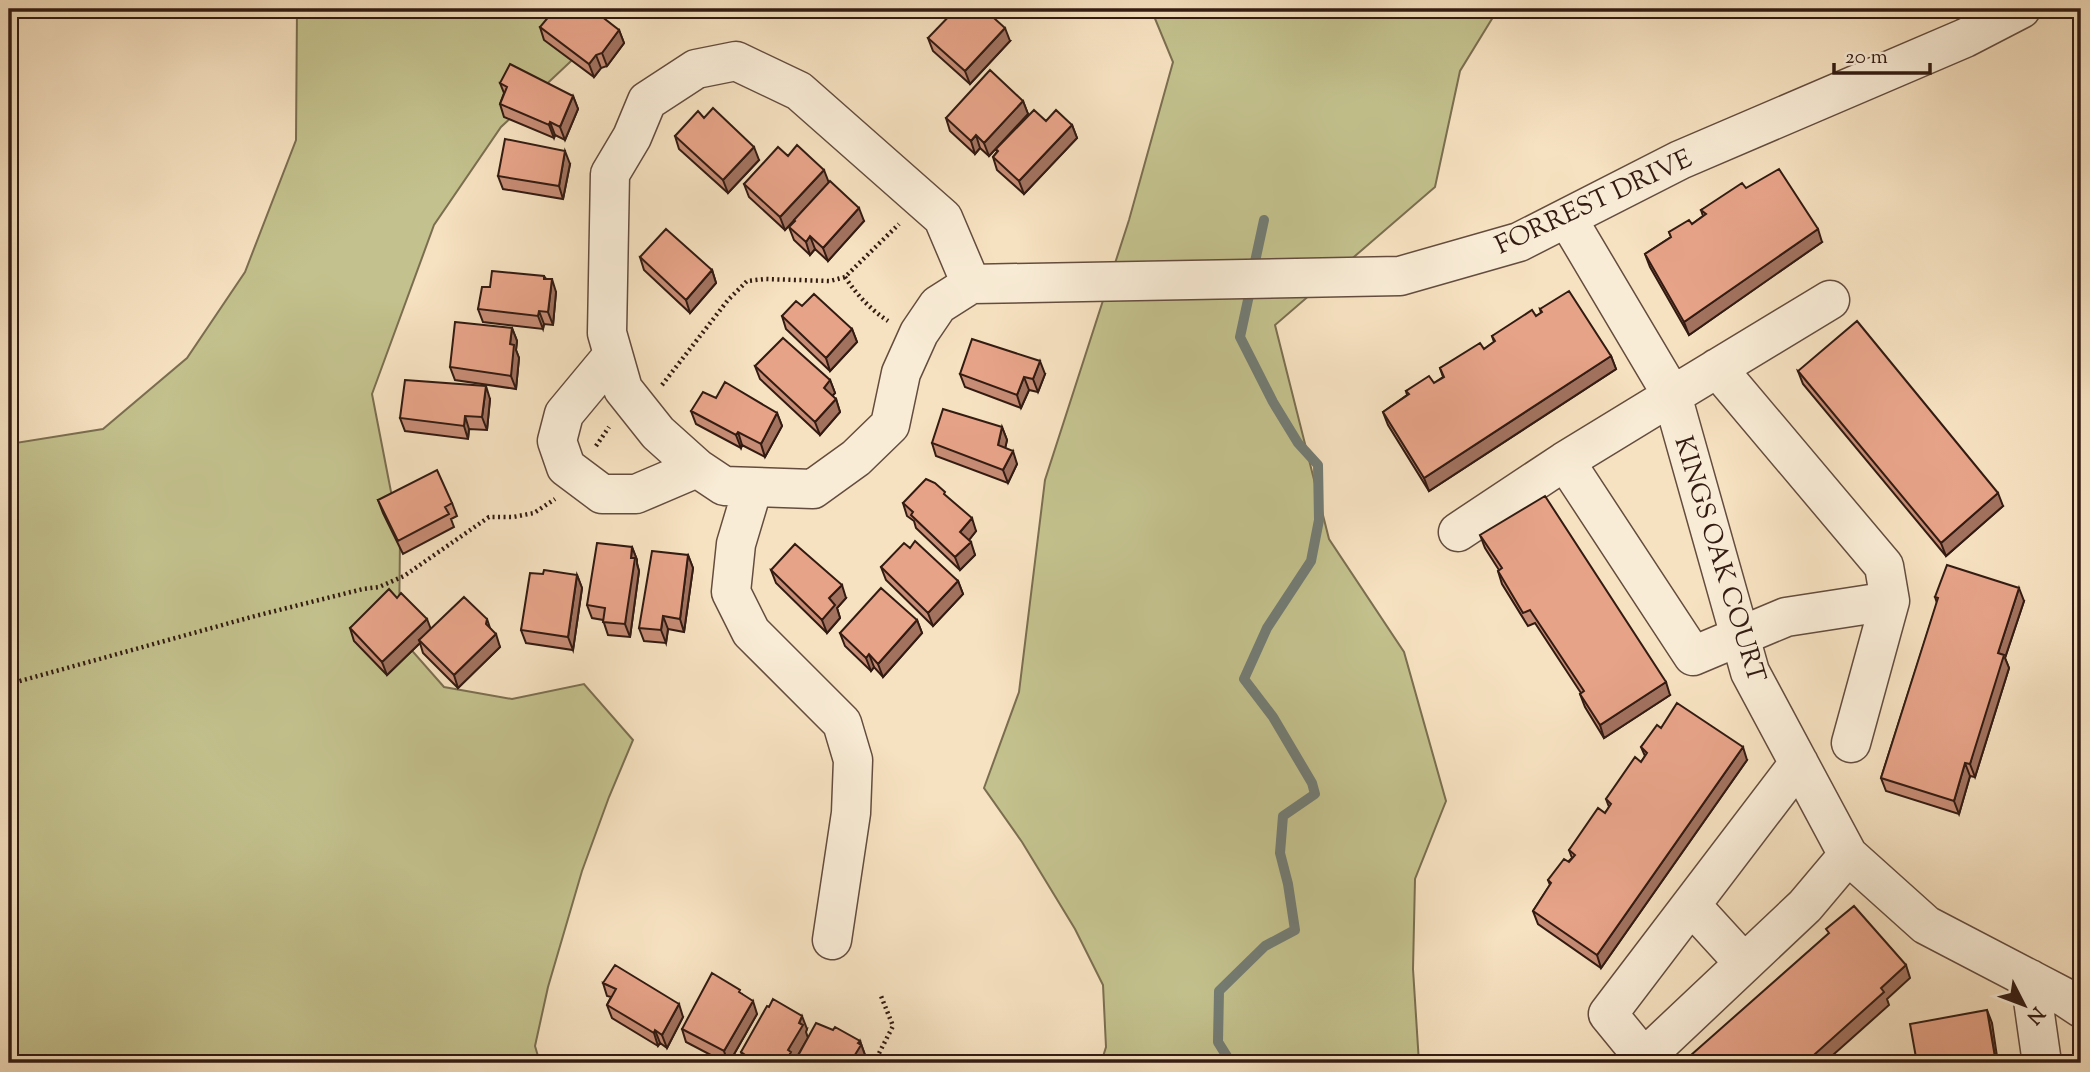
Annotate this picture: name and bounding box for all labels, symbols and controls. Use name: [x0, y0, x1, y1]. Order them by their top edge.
scale bar: [1834, 32, 1931, 76]
text: 20 m: [1845, 43, 1888, 73]
street label: FORREST DRIVE: [1490, 141, 1699, 265]
street label: KINGS OAK COURT: [1664, 432, 1774, 687]
north arrow: [1988, 970, 2058, 1040]
text: N: [2020, 1000, 2050, 1029]

